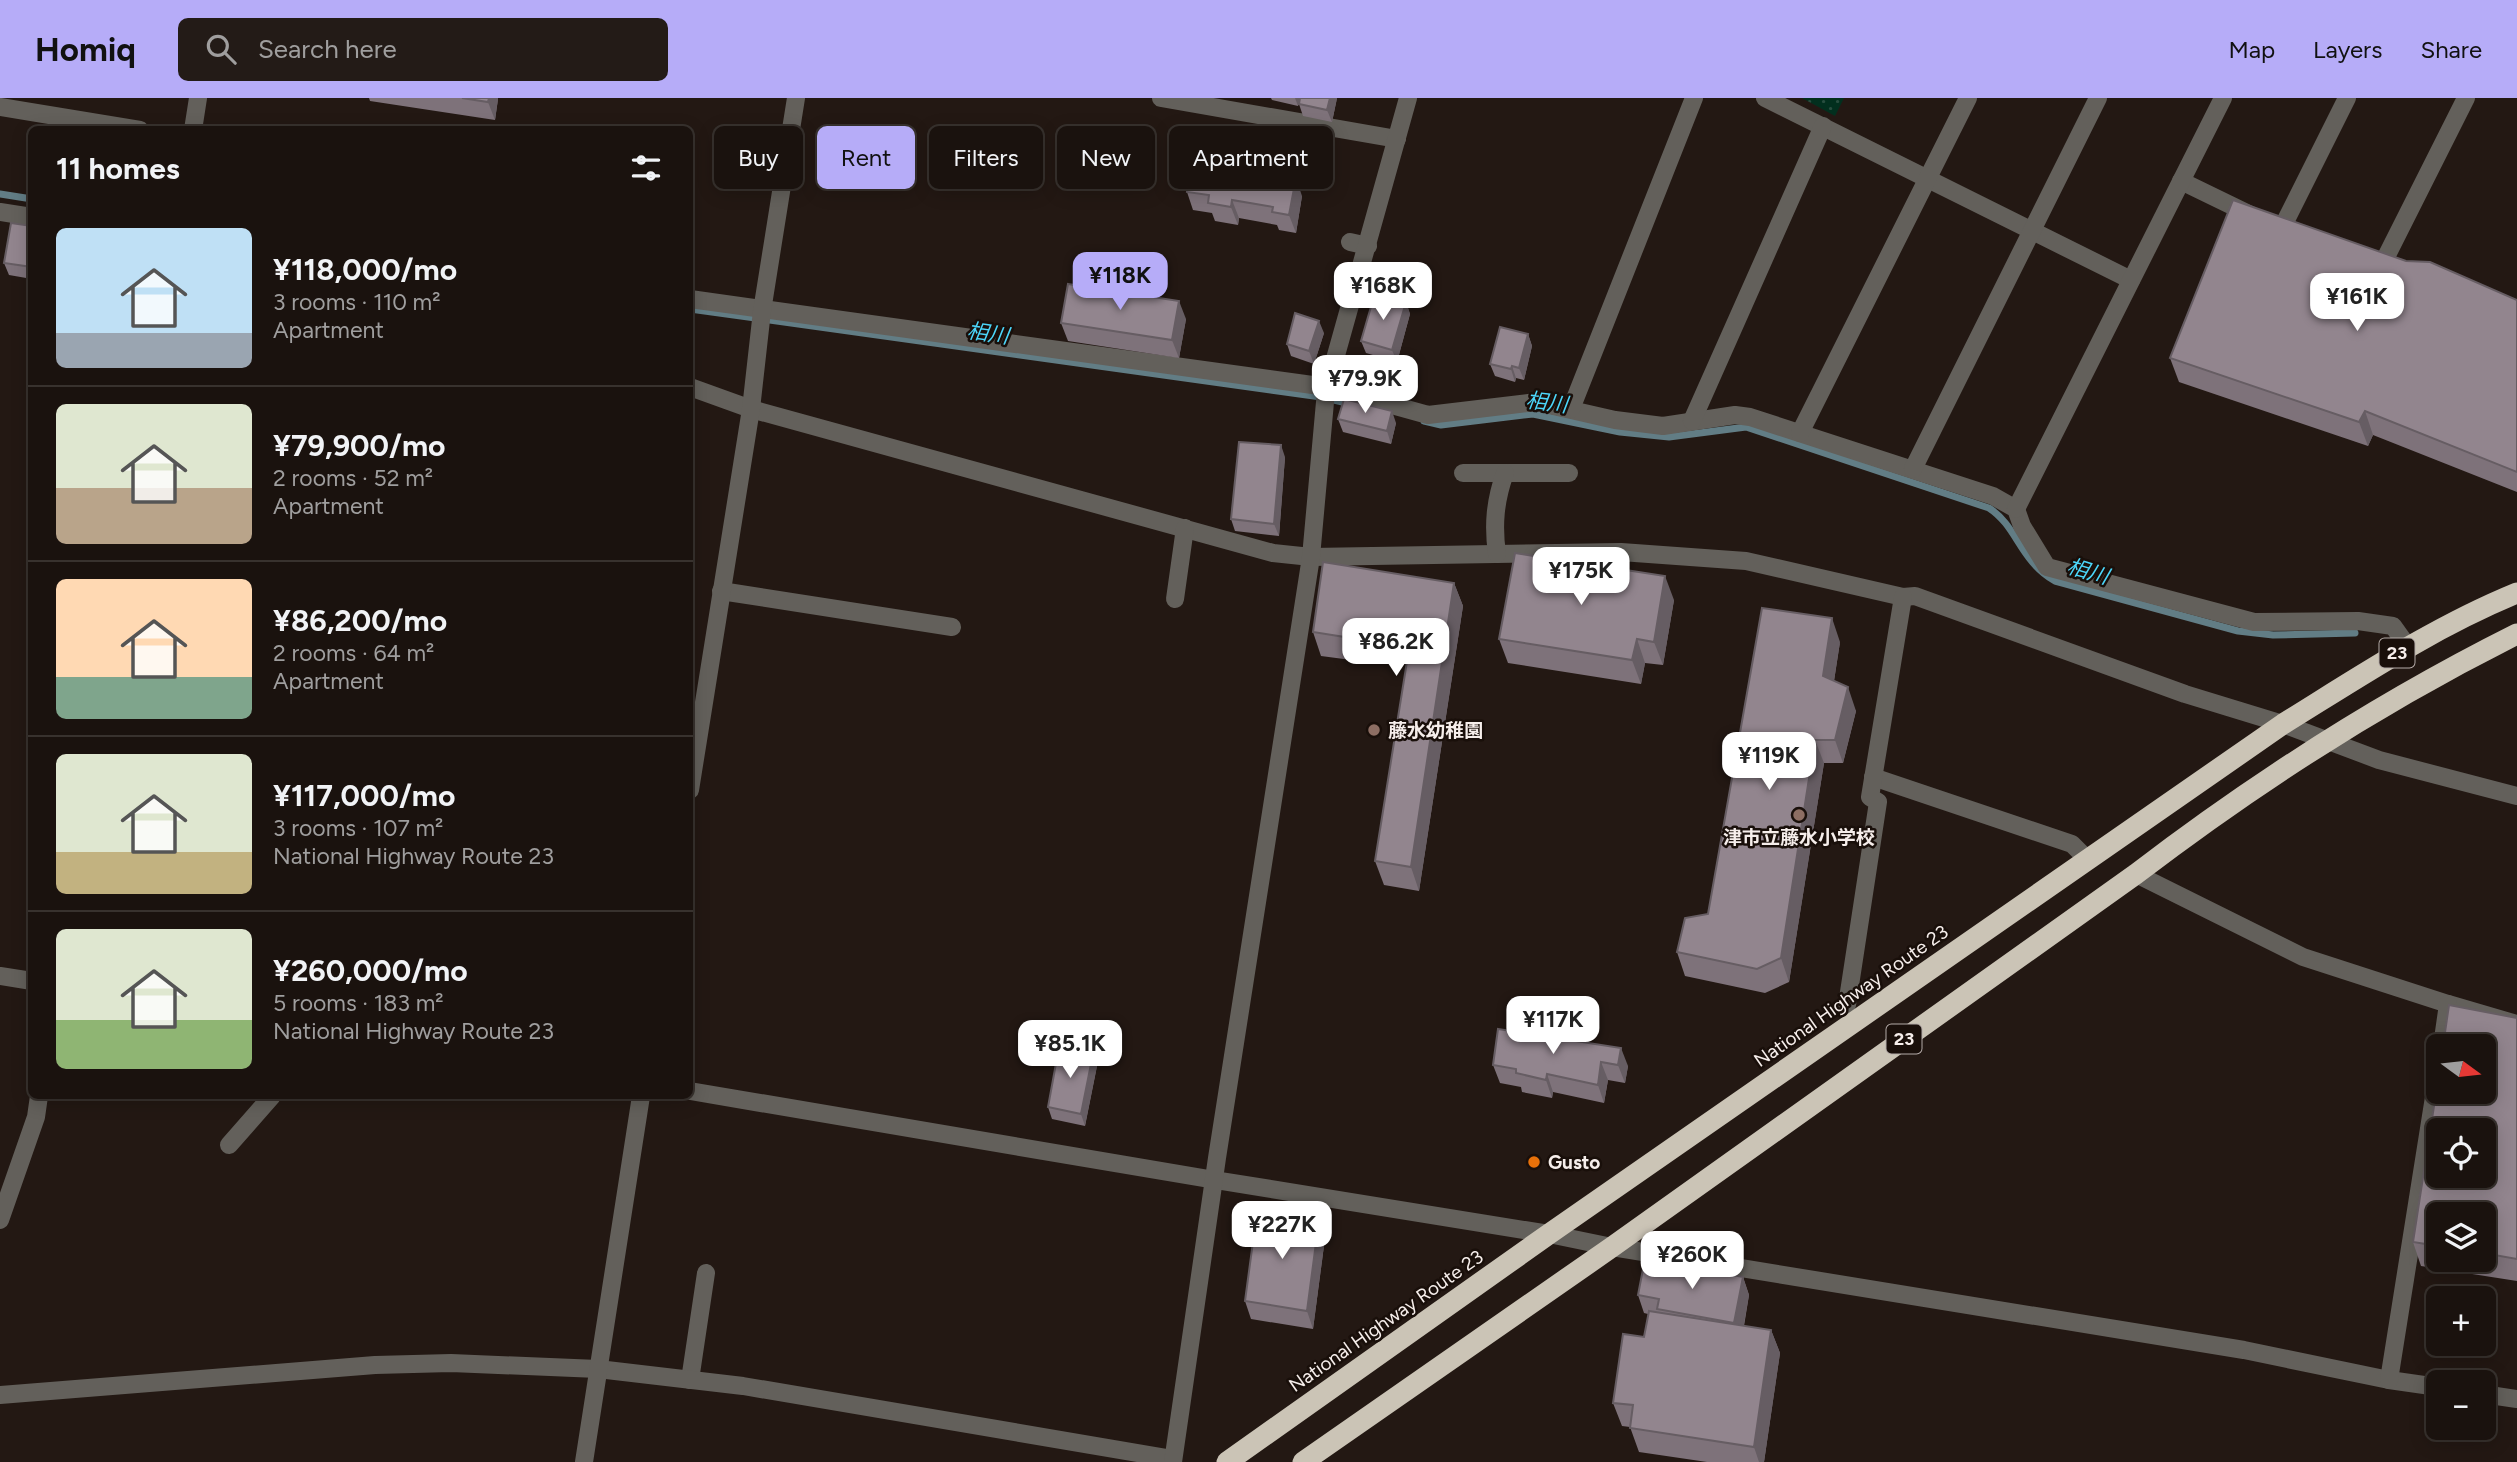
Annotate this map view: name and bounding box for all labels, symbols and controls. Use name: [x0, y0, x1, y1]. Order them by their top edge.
search box: [178, 18, 668, 81]
text: Homiq: [35, 30, 136, 69]
icon: search: [202, 30, 240, 68]
text: Search here: [258, 33, 397, 65]
text: Map: [2228, 35, 2275, 64]
text: Layers: [2313, 35, 2382, 64]
text: Share: [2420, 35, 2482, 64]
chip: Buy: [714, 126, 803, 189]
chip: Rent: [817, 126, 915, 189]
chip: Filters: [929, 126, 1043, 189]
chip: New: [1057, 126, 1155, 189]
chip: Apartment: [1169, 126, 1333, 189]
icon: filters: [627, 149, 665, 187]
text: 11 homes: [56, 150, 180, 187]
text: ¥118,000/mo: [273, 251, 457, 288]
pin: ¥118K: [1071, 252, 1169, 312]
icon: home: [112, 256, 196, 340]
text: ¥118K: [1089, 261, 1151, 289]
pin: ¥168K: [1334, 262, 1432, 322]
text: ¥168K: [1350, 271, 1416, 299]
pin: ¥161K: [2308, 274, 2406, 333]
text: ¥161K: [2326, 282, 2388, 310]
text: 3 rooms · 110 m²: [273, 288, 440, 316]
text: Apartment: [273, 316, 384, 344]
water label: 相川: [965, 318, 1013, 349]
pin: ¥79.9K: [1308, 356, 1422, 415]
text: ¥79.9K: [1328, 364, 1402, 392]
water label: 相川: [1525, 387, 1571, 417]
text: ¥79,900/mo: [273, 427, 446, 464]
icon: home: [112, 432, 196, 516]
text: 2 rooms · 52 m²: [273, 464, 433, 492]
text: Apartment: [273, 492, 384, 520]
pin: ¥175K: [1532, 547, 1630, 607]
water label: 相川: [2064, 553, 2114, 589]
text: ¥175K: [1549, 556, 1613, 584]
text: ¥86,200/mo: [273, 602, 447, 639]
icon: home: [112, 607, 196, 691]
pin: ¥86.2K: [1339, 618, 1453, 678]
text: ¥86.2K: [1358, 627, 1434, 655]
road number: 23: [2380, 638, 2414, 668]
text: 2 rooms · 64 m²: [273, 639, 434, 667]
text: Apartment: [273, 667, 384, 695]
place label: 藤水幼稚園: [1388, 719, 1483, 742]
marker: 藤水幼稚園: [1366, 722, 1382, 738]
pin: ¥119K: [1720, 732, 1818, 792]
text: ¥119K: [1738, 741, 1800, 769]
text: ¥117,000/mo: [273, 777, 455, 814]
icon: home: [112, 782, 196, 866]
marker: 津市立藤水小学校: [1791, 807, 1807, 823]
text: 3 rooms · 107 m²: [273, 814, 443, 842]
place label: 津市立藤水小学校: [1723, 826, 1875, 849]
text: National Highway Route 23: [273, 842, 554, 870]
street label: National Highway Route 23: [1749, 920, 1953, 1072]
text: ¥260,000/mo: [273, 952, 468, 989]
icon: home: [112, 957, 196, 1041]
text: 5 rooms · 183 m²: [273, 989, 444, 1017]
pin: ¥117K: [1504, 996, 1602, 1056]
text: ¥117K: [1522, 1005, 1584, 1033]
text: National Highway Route 23: [273, 1017, 554, 1045]
pin: ¥85.1K: [1013, 1020, 1127, 1080]
road number: 23: [1886, 1024, 1922, 1054]
text: ¥85.1K: [1034, 1029, 1106, 1057]
north arrow: [2426, 1034, 2496, 1104]
map controls: [2426, 1034, 2496, 1440]
button: locate: [2426, 1118, 2496, 1188]
place label: Gusto: [1548, 1151, 1600, 1174]
marker: Gusto: [1526, 1154, 1542, 1170]
pin: ¥227K: [1233, 1202, 1331, 1261]
button: layers: [2426, 1202, 2496, 1272]
text: ¥227K: [1248, 1210, 1316, 1238]
pin: ¥260K: [1643, 1232, 1741, 1291]
text: ¥260K: [1657, 1240, 1727, 1268]
street label: National Highway Route 23: [1284, 1245, 1488, 1397]
button: +: [2426, 1286, 2496, 1356]
button: −: [2426, 1370, 2496, 1440]

